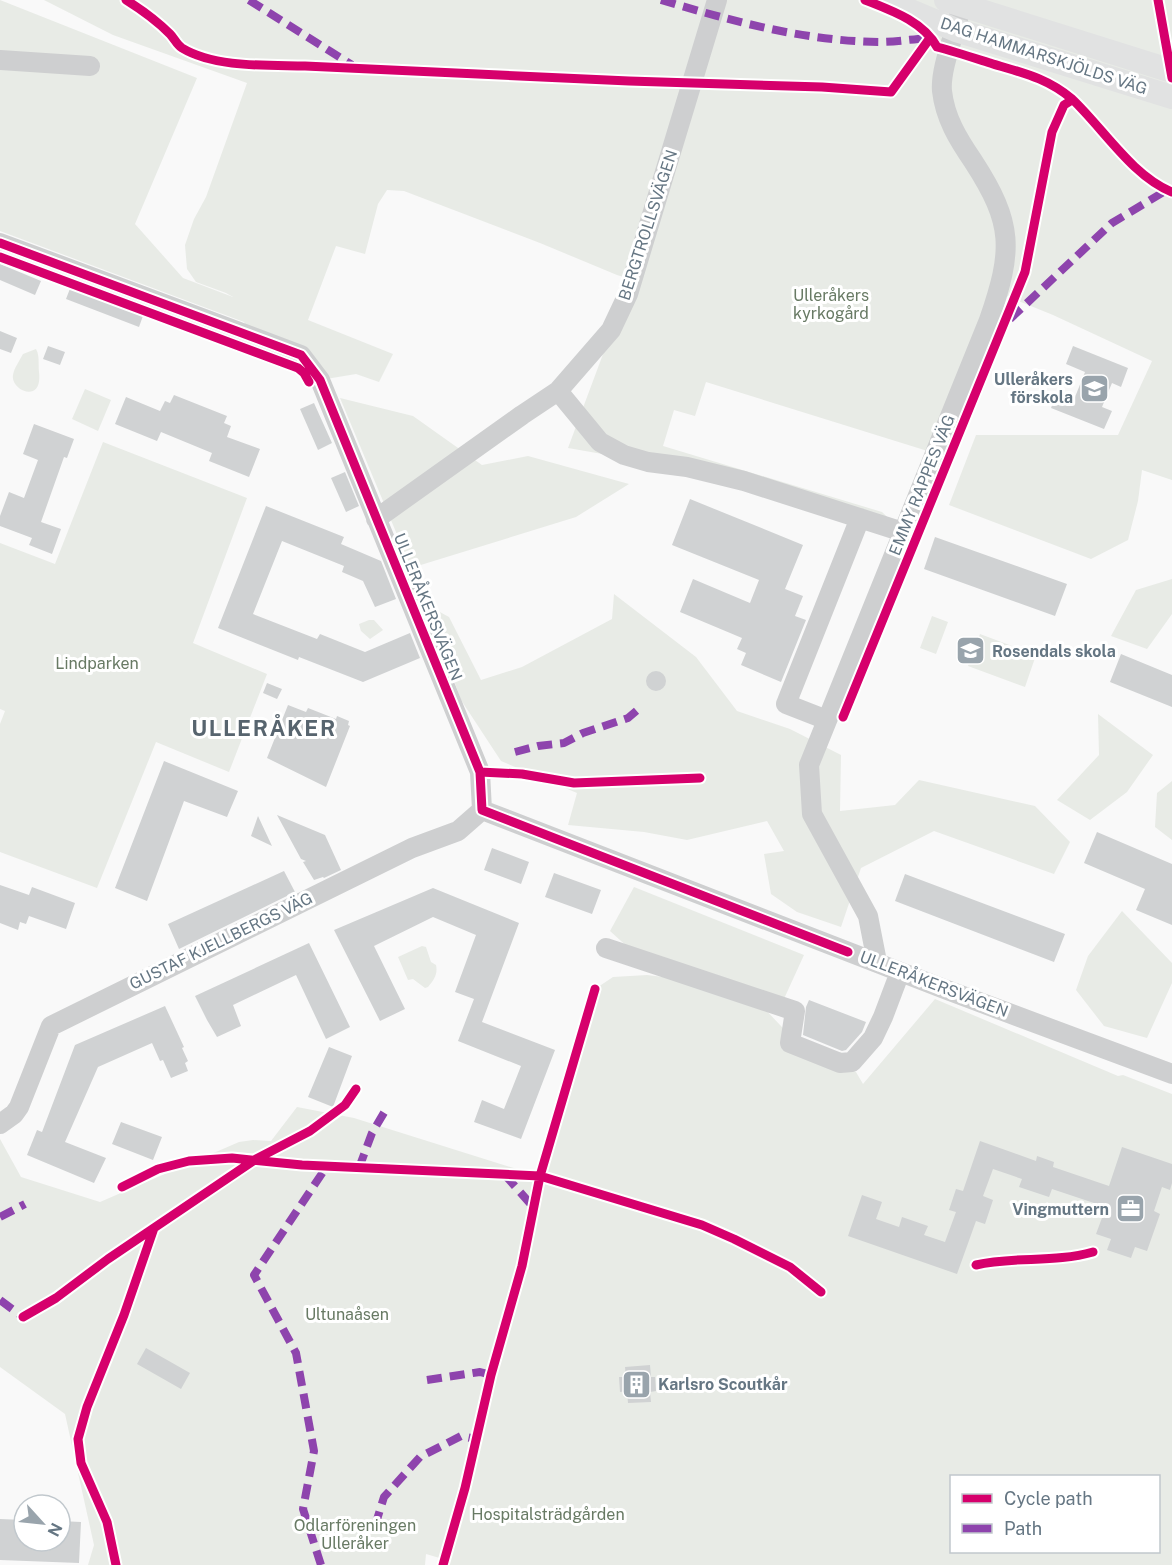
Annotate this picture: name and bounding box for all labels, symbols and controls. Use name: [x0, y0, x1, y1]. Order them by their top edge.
street label: DAG HAMMARSKJÖLDS VÄG: [938, 13, 1150, 98]
street label: BERGTROLLSVÄGEN: [614, 147, 681, 303]
park label: Ulleråkers kyrkogård: [793, 286, 869, 323]
place label: Ulleråkers förskola: [994, 370, 1073, 407]
school or university icon: Ulleråkers förskola: [1078, 372, 1110, 404]
street label: EMMY RAPPES VÄG: [884, 411, 959, 558]
street label: ULLERÅKERSVÄGEN: [390, 530, 468, 684]
school or university icon: Rosendals skola: [955, 635, 987, 667]
place label: Rosendals skola: [992, 642, 1116, 661]
park label: Lindparken: [55, 654, 139, 673]
district label: ULLERÅKER: [191, 713, 337, 741]
street label: GUSTAF KJELLBERGS VÄG: [126, 888, 315, 994]
street label: ULLERÅKERSVÄGEN: [857, 945, 1012, 1021]
office icon: Vingmuttern: [1114, 1193, 1146, 1225]
place label: Vingmuttern: [1012, 1200, 1109, 1219]
park label: Ultunaåsen: [305, 1305, 389, 1324]
building icon: Karlsro Scoutkår: [621, 1368, 653, 1400]
place label: Karlsro Scoutkår: [658, 1375, 788, 1394]
legend: [950, 1475, 1160, 1553]
text: Cycle path: [1004, 1488, 1093, 1509]
north arrow: [12, 1493, 72, 1553]
park label: Hospitalsträdgården: [471, 1505, 625, 1524]
park label: Odlarföreningen Ulleråker: [294, 1516, 416, 1553]
text: Path: [1004, 1518, 1042, 1539]
text: N: [44, 1520, 66, 1539]

